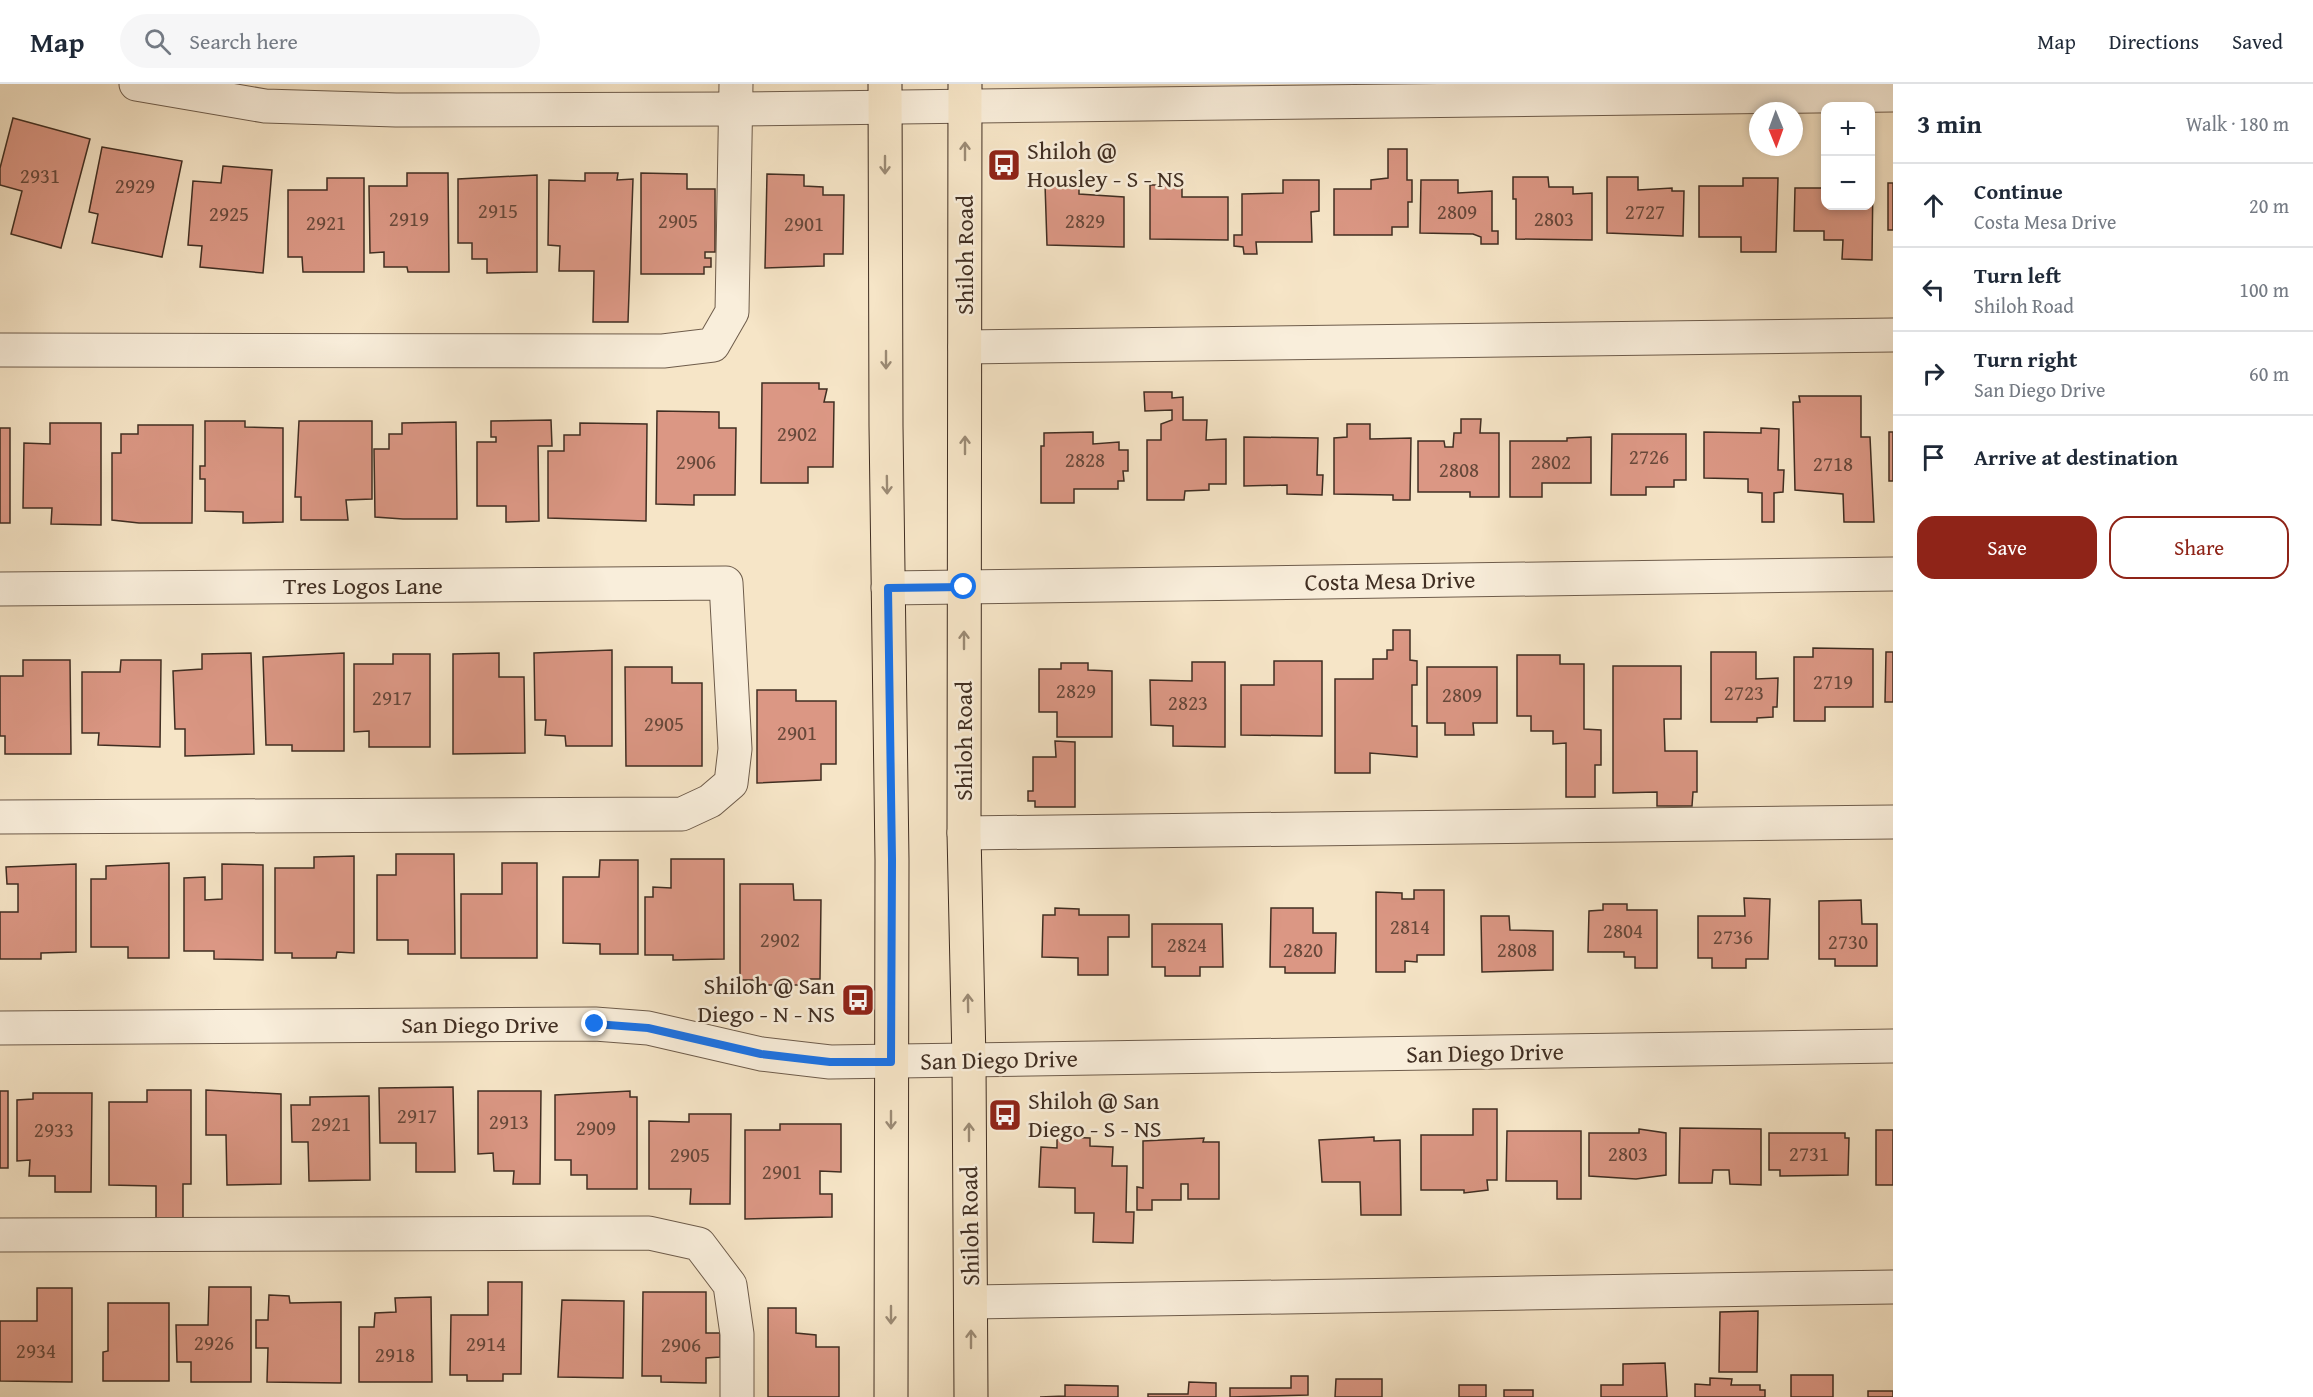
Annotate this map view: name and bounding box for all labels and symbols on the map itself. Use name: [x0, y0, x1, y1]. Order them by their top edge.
north arrow: [1749, 102, 1803, 156]
place label: Shiloh @ Housley - S - NS: [1027, 133, 1184, 196]
one-way arrow: [959, 142, 971, 162]
bus stop icon: Shiloh @ Housley - S - NS: [986, 147, 1022, 183]
one-way arrow: [879, 154, 891, 174]
house number: 2931: [20, 160, 60, 191]
house number: 2929: [115, 170, 155, 201]
house number: 2915: [478, 195, 518, 226]
street label: Shiloh Road: [947, 195, 982, 315]
house number: 2809: [1437, 196, 1477, 227]
house number: 2727: [1625, 196, 1665, 227]
house number: 2925: [209, 198, 249, 229]
house number: 2919: [389, 203, 429, 234]
house number: 2803: [1534, 203, 1574, 234]
house number: 2905: [658, 205, 698, 236]
house number: 2829: [1065, 205, 1105, 236]
house number: 2921: [306, 207, 346, 238]
house number: 2901: [784, 208, 824, 239]
one-way arrow: [880, 349, 892, 369]
house number: 2902: [777, 418, 817, 449]
one-way arrow: [959, 435, 971, 455]
house number: 2726: [1629, 441, 1669, 472]
house number: 2828: [1065, 444, 1105, 475]
house number: 2906: [676, 446, 716, 477]
house number: 2802: [1531, 446, 1571, 477]
house number: 2718: [1813, 448, 1853, 479]
house number: 2808: [1439, 454, 1479, 485]
one-way arrow: [881, 474, 893, 494]
street label: Costa Mesa Drive: [1304, 562, 1476, 599]
street label: Tres Logos Lane: [283, 568, 443, 603]
route start: [950, 573, 976, 599]
one-way arrow: [958, 630, 970, 650]
house number: 2719: [1813, 666, 1853, 697]
house number: 2829: [1056, 675, 1096, 706]
house number: 2723: [1724, 677, 1764, 708]
house number: 2809: [1442, 679, 1482, 710]
street label: Shiloh Road: [946, 681, 981, 801]
house number: 2917: [372, 682, 412, 713]
house number: 2823: [1168, 687, 1208, 718]
house number: 2905: [644, 708, 684, 739]
house number: 2901: [777, 717, 817, 748]
house number: 2814: [1390, 911, 1430, 942]
house number: 2804: [1603, 915, 1643, 946]
house number: 2736: [1713, 921, 1753, 952]
house number: 2902: [760, 924, 800, 955]
house number: 2730: [1828, 926, 1868, 957]
house number: 2824: [1167, 929, 1207, 960]
house number: 2820: [1283, 934, 1323, 965]
house number: 2808: [1497, 934, 1537, 965]
place label: Shiloh @ San Diego - N - NS: [698, 968, 836, 1031]
bus stop icon: Shiloh @ San Diego - N - NS: [840, 982, 876, 1018]
one-way arrow: [962, 993, 973, 1013]
street label: San Diego Drive: [401, 1007, 559, 1042]
route end: [581, 1010, 607, 1036]
street label: San Diego Drive: [1406, 1034, 1564, 1071]
street label: San Diego Drive: [920, 1041, 1078, 1078]
place label: Shiloh @ San Diego - S - NS: [1028, 1083, 1162, 1146]
bus stop icon: Shiloh @ San Diego - S - NS: [987, 1097, 1023, 1133]
house number: 2917: [397, 1100, 437, 1131]
house number: 2913: [489, 1106, 529, 1137]
house number: 2921: [311, 1108, 351, 1139]
one-way arrow: [885, 1110, 897, 1130]
house number: 2909: [576, 1112, 616, 1143]
house number: 2933: [34, 1114, 74, 1145]
one-way arrow: [963, 1123, 975, 1143]
house number: 2803: [1608, 1138, 1648, 1169]
house number: 2731: [1789, 1138, 1829, 1169]
house number: 2905: [670, 1139, 710, 1170]
house number: 2901: [762, 1156, 802, 1187]
street label: Shiloh Road: [951, 1166, 988, 1286]
one-way arrow: [885, 1305, 897, 1325]
house number: 2926: [194, 1327, 234, 1358]
house number: 2914: [466, 1328, 506, 1359]
house number: 2906: [661, 1329, 701, 1360]
one-way arrow: [965, 1329, 977, 1349]
house number: 2934: [16, 1335, 56, 1366]
house number: 2918: [375, 1339, 415, 1370]

